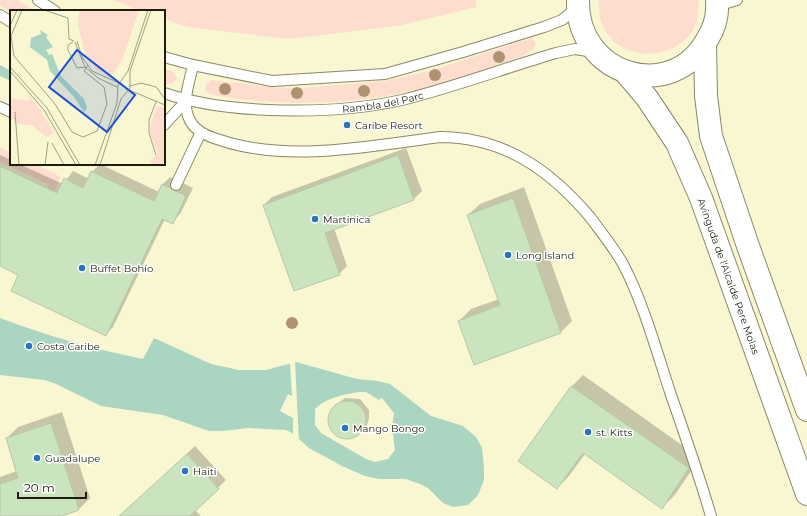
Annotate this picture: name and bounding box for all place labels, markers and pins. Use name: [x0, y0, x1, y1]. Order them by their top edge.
place label: Caribe Resort: [355, 119, 423, 132]
marker: Caribe Resort: [342, 120, 352, 130]
place label: Martinica: [323, 213, 370, 226]
marker: Martinica: [310, 214, 320, 224]
place label: Long Island: [516, 249, 574, 262]
marker: Long Island: [503, 250, 513, 260]
place label: Buffet Bohío: [90, 262, 153, 275]
marker: Buffet Bohío: [77, 263, 87, 273]
place label: Costa Caribe: [37, 340, 100, 353]
marker: Costa Caribe: [24, 341, 34, 351]
place label: Mango Bongo: [353, 422, 425, 435]
marker: Mango Bongo: [340, 423, 350, 433]
place label: st. Kitts: [596, 426, 632, 439]
marker: st. Kitts: [583, 427, 593, 437]
place label: Guadalupe: [45, 452, 100, 465]
marker: Guadalupe: [32, 453, 42, 463]
place label: Haiti: [193, 465, 216, 478]
marker: Haiti: [180, 466, 190, 476]

